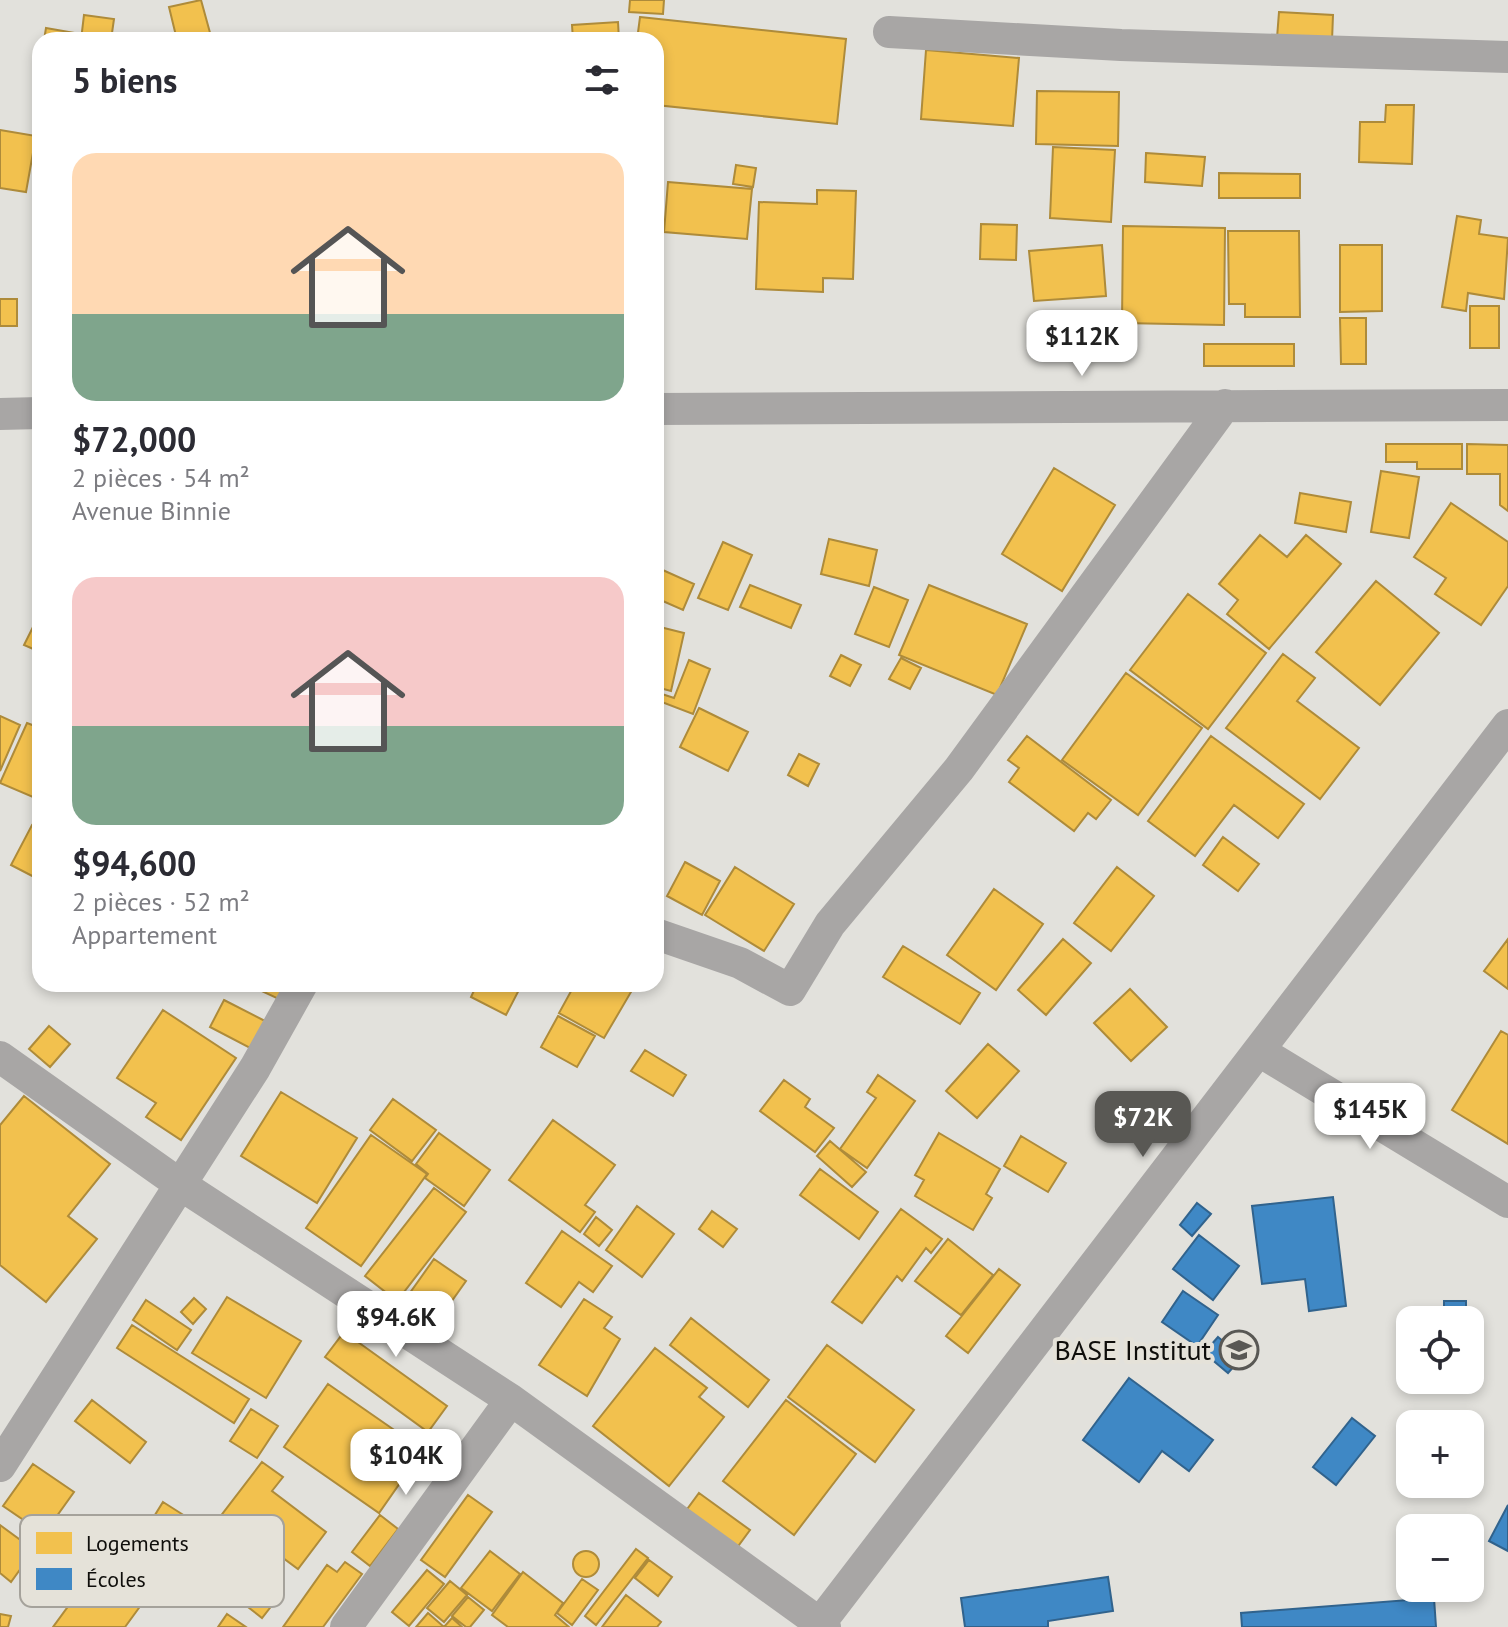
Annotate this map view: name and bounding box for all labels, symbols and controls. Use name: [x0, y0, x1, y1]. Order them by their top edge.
text: 5 biens: [72, 58, 177, 102]
icon: filters: [580, 58, 624, 102]
icon: home: [276, 205, 420, 349]
pin: $112K: [1026, 310, 1138, 378]
text: $112K: [1044, 319, 1120, 352]
text: $72,000: [72, 417, 196, 461]
text: 2 pièces · 54 m²: [72, 461, 250, 494]
text: Avenue Binnie: [72, 494, 231, 527]
icon: home: [276, 629, 420, 773]
text: $94,600: [72, 841, 196, 885]
text: 2 pièces · 52 m²: [72, 885, 250, 918]
text: Appartement: [72, 918, 217, 951]
pin: $145K: [1314, 1083, 1426, 1151]
pin: $72K: [1096, 1091, 1190, 1159]
text: $145K: [1332, 1092, 1408, 1125]
text: $72K: [1113, 1100, 1173, 1133]
pin: $94.6K: [331, 1291, 461, 1359]
text: $94.6K: [355, 1300, 437, 1333]
map controls: [1396, 1306, 1484, 1602]
button: locate: [1396, 1306, 1484, 1394]
school or university icon: BASE Institut: [1218, 1329, 1260, 1371]
place label: BASE Institut: [1055, 1331, 1211, 1368]
button: +: [1396, 1410, 1484, 1498]
pin: $104K: [350, 1429, 462, 1497]
text: $104K: [368, 1438, 444, 1471]
button: −: [1396, 1514, 1484, 1602]
legend: [20, 1515, 284, 1607]
text: Logements: [86, 1529, 189, 1557]
text: Écoles: [86, 1565, 146, 1593]

